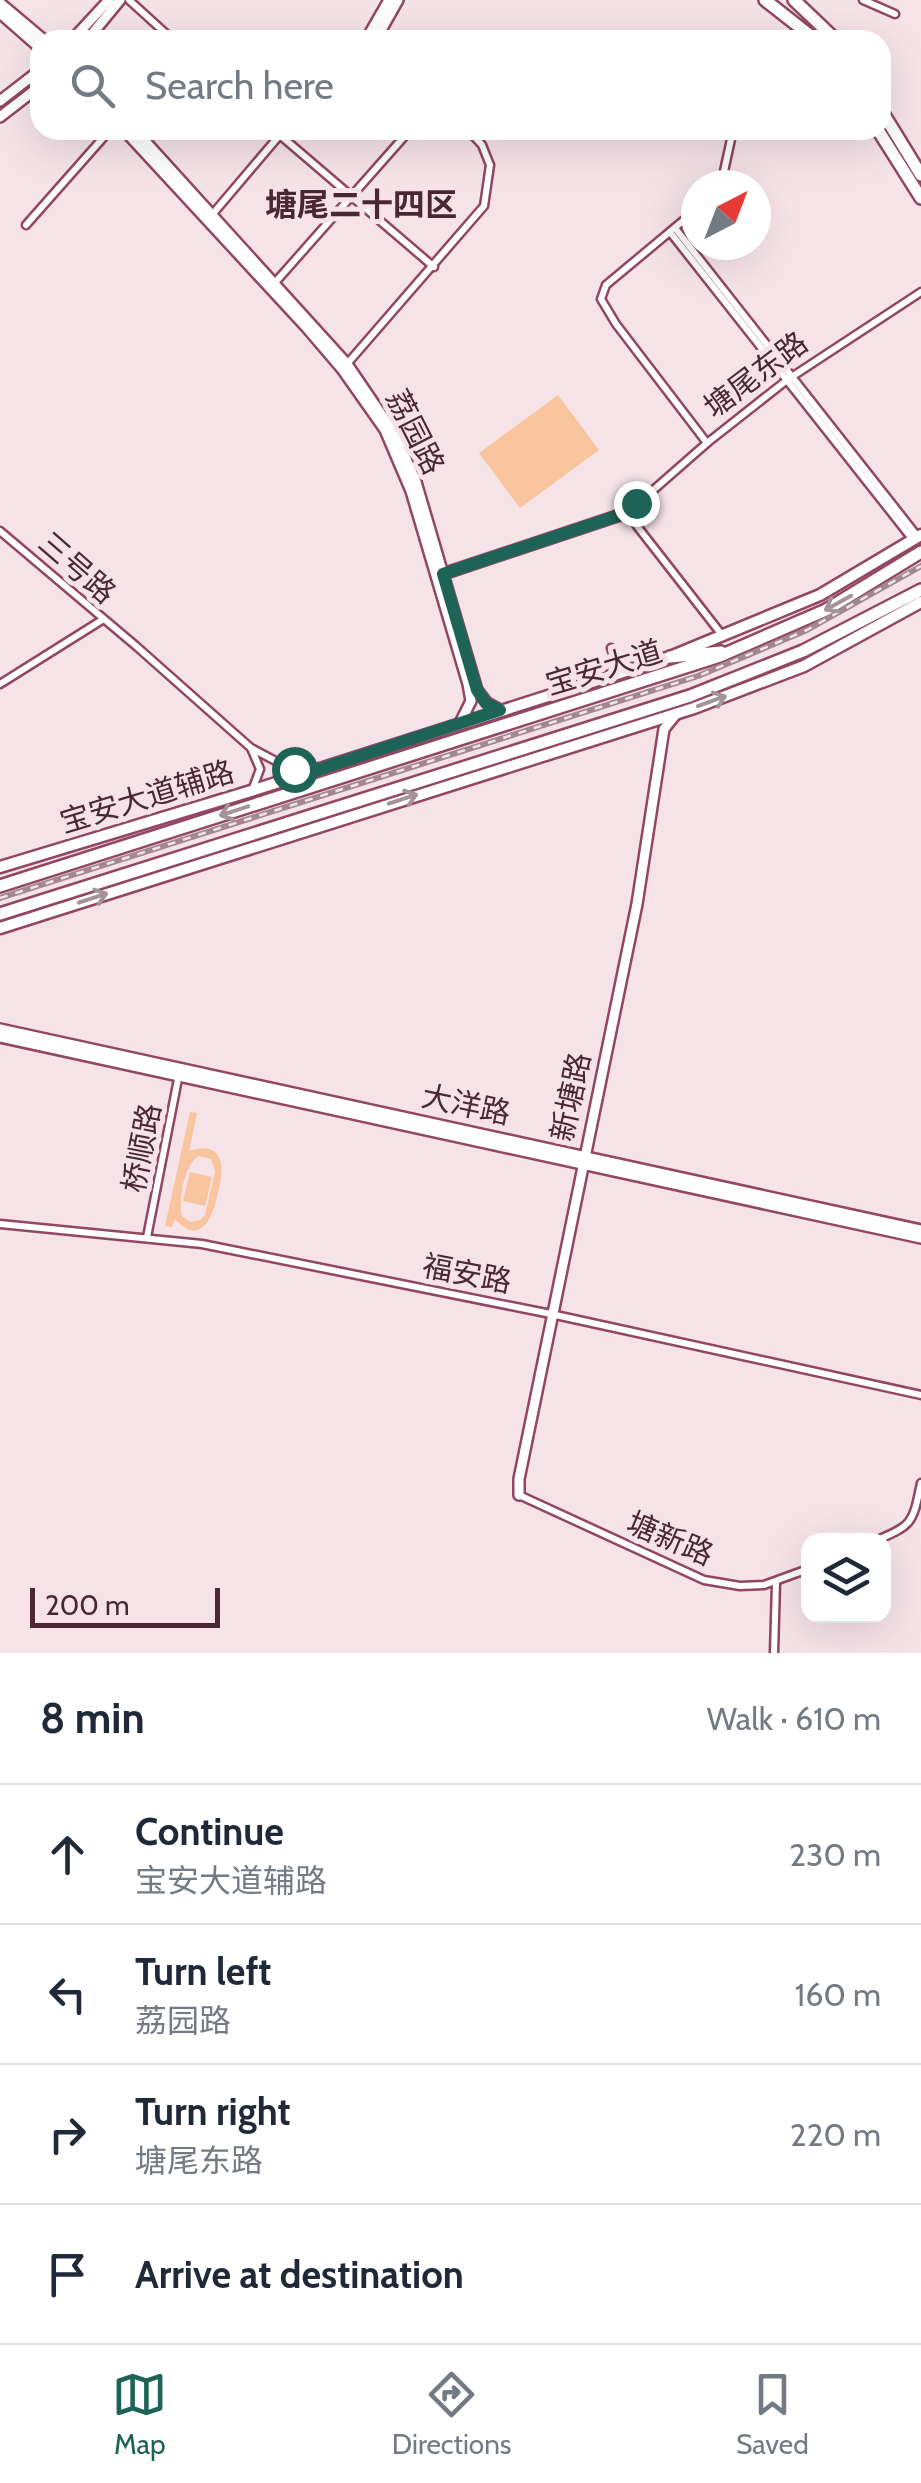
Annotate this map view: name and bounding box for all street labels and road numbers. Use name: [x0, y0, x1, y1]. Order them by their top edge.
street label: 塘尾东路: [697, 324, 815, 425]
street label: 荔园路: [379, 383, 452, 480]
street label: 三号路: [31, 524, 123, 611]
street label: 宝安大道: [541, 632, 667, 703]
street label: 宝安大道辅路: [55, 753, 238, 841]
street label: 新塘路: [543, 1049, 598, 1145]
street label: 大洋路: [418, 1077, 514, 1132]
street label: 桥顺路: [115, 1100, 168, 1196]
street label: 福安路: [419, 1247, 515, 1300]
street label: 塘新路: [622, 1504, 719, 1573]

